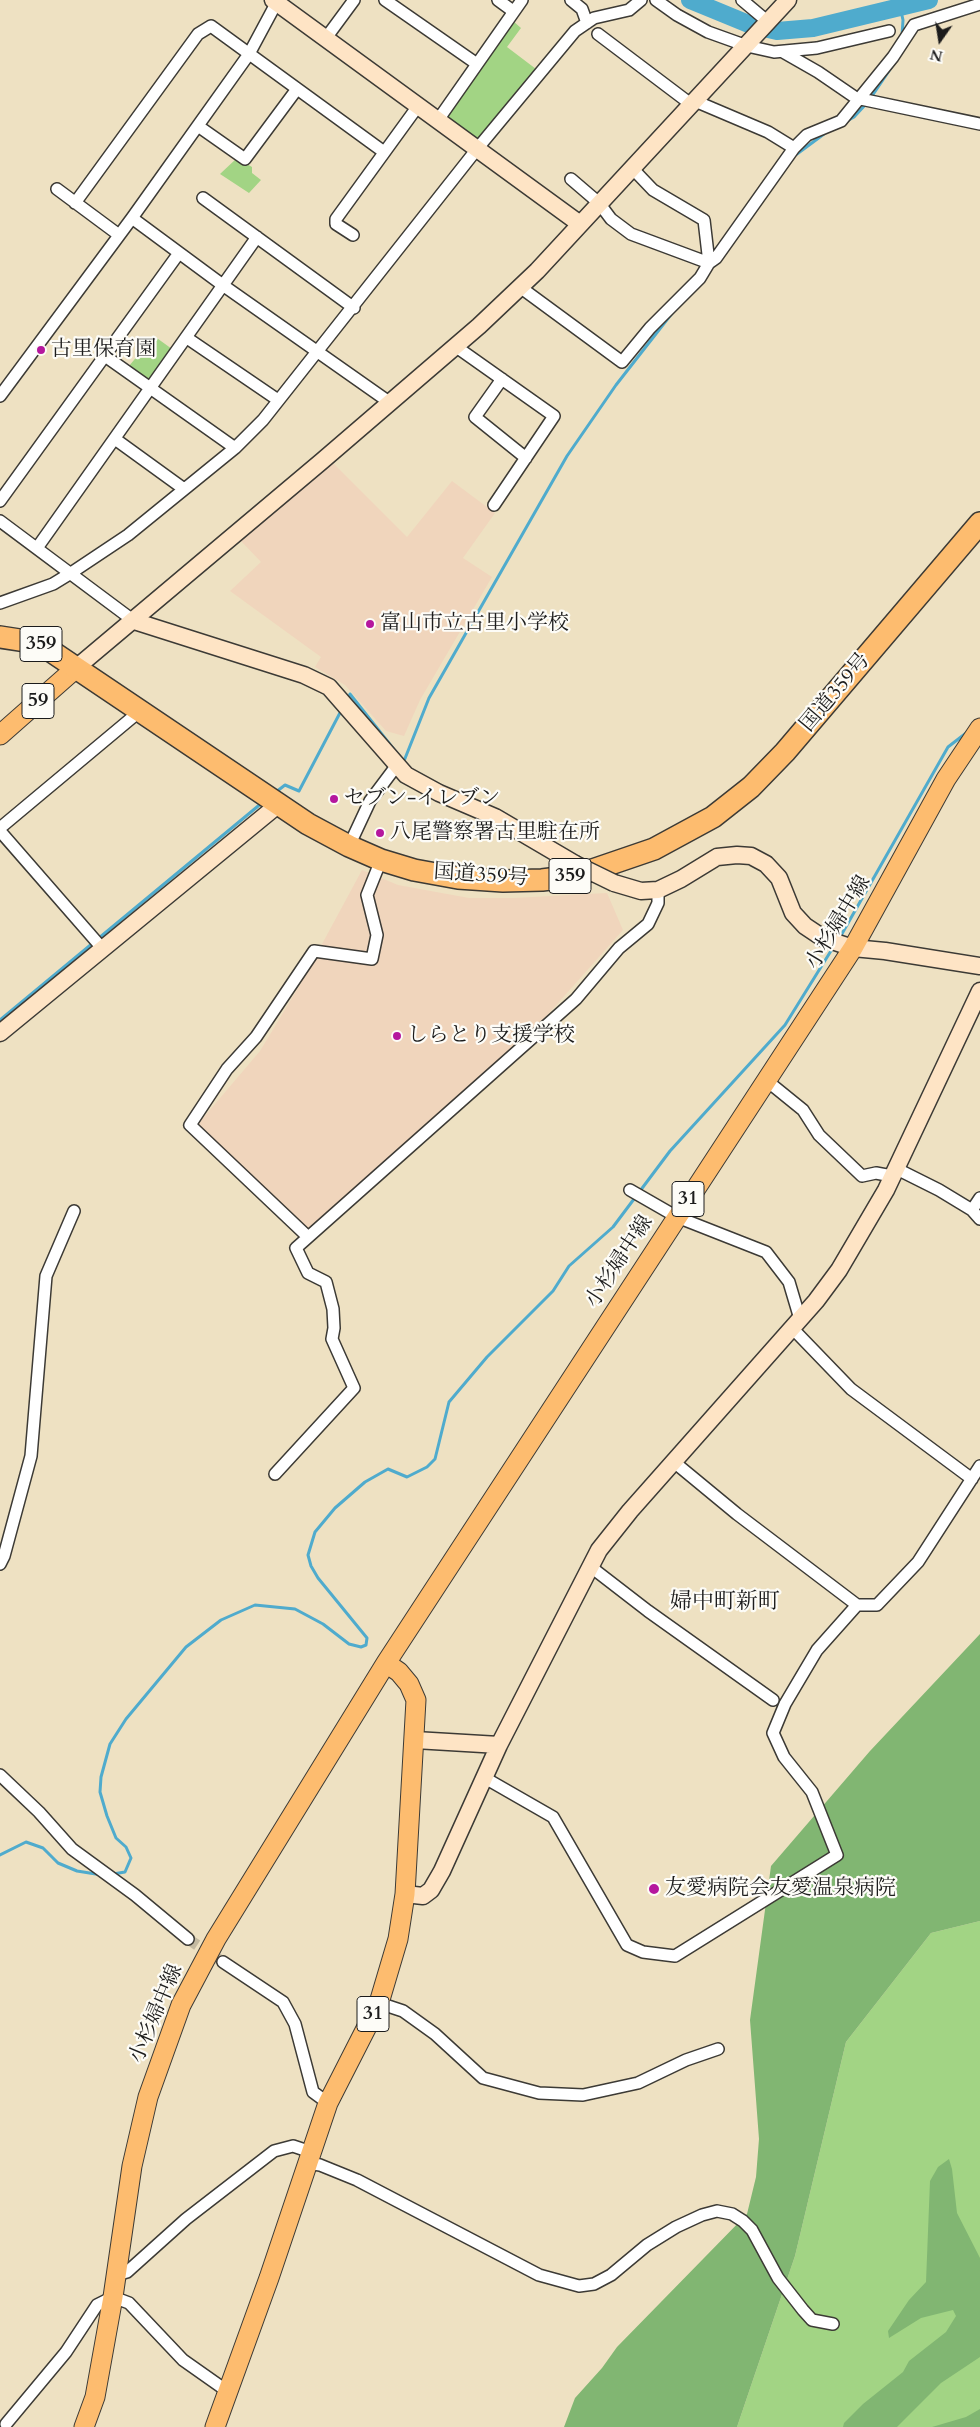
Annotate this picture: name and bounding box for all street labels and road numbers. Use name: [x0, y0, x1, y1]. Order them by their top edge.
road number: 359: [20, 626, 62, 662]
street label: 国道359号: [796, 648, 876, 738]
road number: 59: [22, 684, 54, 718]
road number: 359: [549, 858, 591, 894]
street label: 国道359号: [433, 860, 529, 892]
street label: 小杉婦中線: [801, 872, 877, 974]
road number: 31: [672, 1182, 704, 1216]
street label: 小杉婦中線: [581, 1211, 659, 1313]
street label: 小杉婦中線: [125, 1961, 189, 2067]
road number: 31: [357, 1996, 389, 2032]

